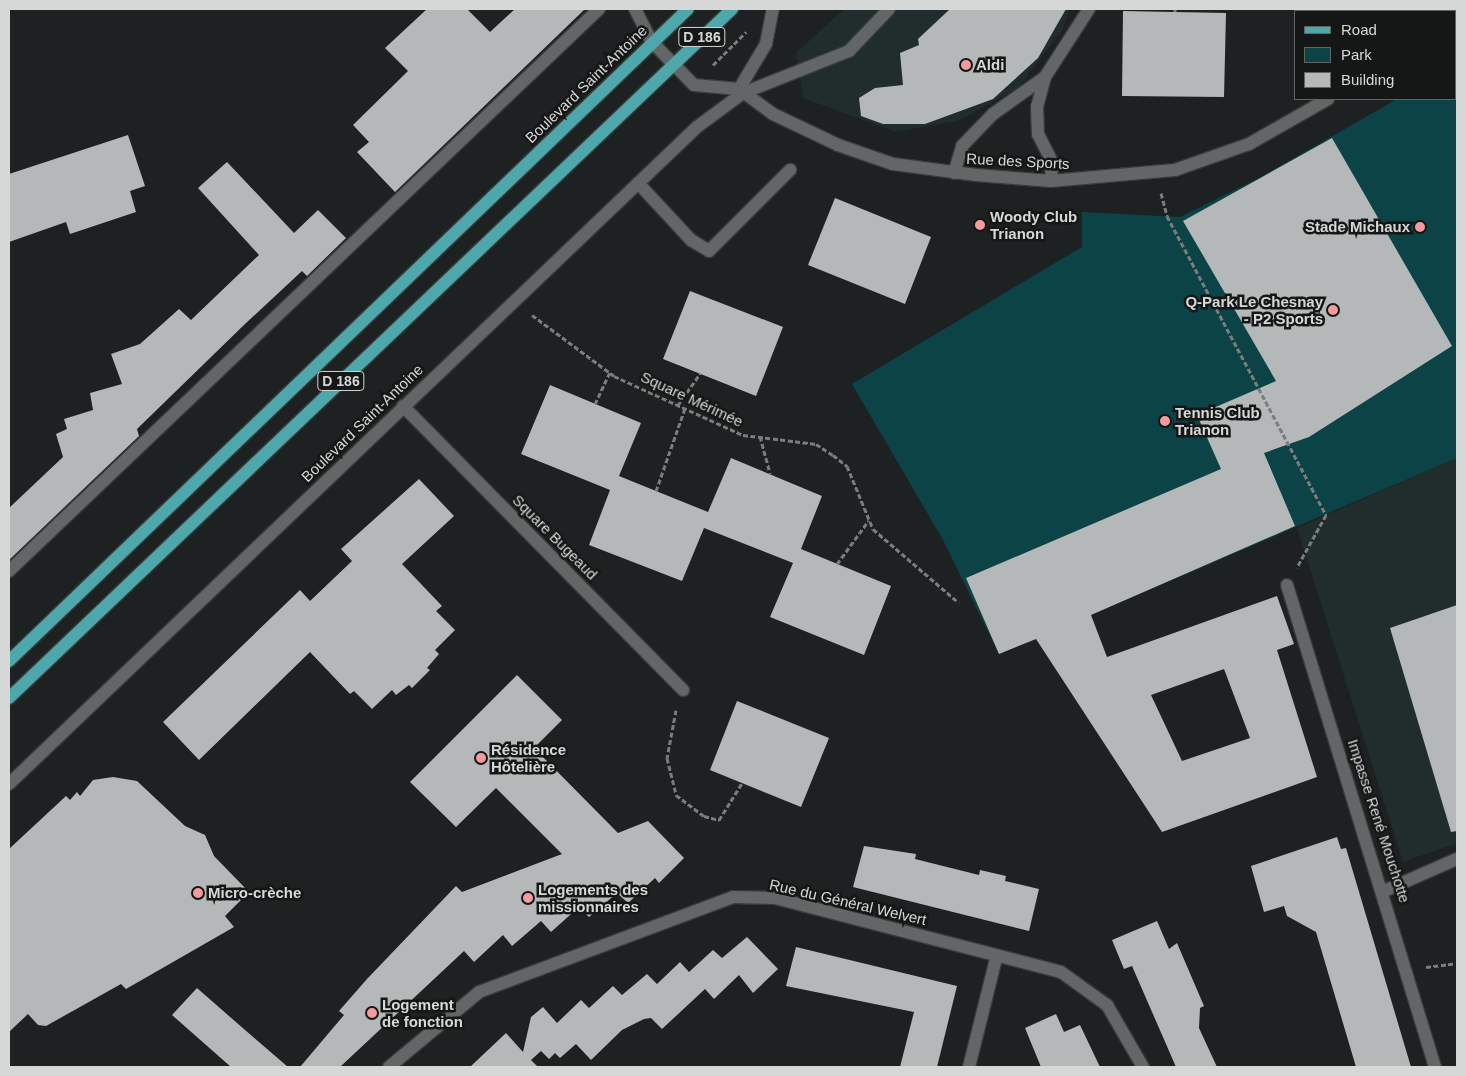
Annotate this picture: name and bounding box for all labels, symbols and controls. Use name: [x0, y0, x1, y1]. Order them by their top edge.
legend: [1294, 10, 1456, 100]
street label: Boulevard Saint-Antoine: [522, 21, 650, 147]
text: Road: [1341, 21, 1377, 38]
road number: D 186: [678, 26, 726, 48]
text: Park: [1341, 46, 1372, 63]
place label: Aldi: [976, 56, 1004, 74]
marker: Aldi: [960, 59, 972, 71]
text: Building: [1341, 71, 1394, 88]
street label: Rue des Sports: [966, 149, 1070, 173]
place label: Woody Club Trianon: [990, 207, 1077, 242]
place label: Stade Michaux: [1305, 218, 1410, 236]
marker: Woody Club Trianon: [974, 219, 986, 231]
marker: Stade Michaux: [1414, 221, 1426, 233]
place label: Q-Park Le Chesnay - P2 Sports: [1185, 292, 1323, 327]
marker: Q-Park Le Chesnay - P2 Sports: [1327, 304, 1339, 316]
street label: Boulevard Saint-Antoine: [298, 360, 426, 486]
street label: Square Mérimée: [638, 367, 746, 431]
road number: D 186: [317, 370, 365, 392]
place label: Tennis Club Trianon: [1175, 403, 1260, 438]
marker: Tennis Club Trianon: [1159, 415, 1171, 427]
street label: Square Bugeaud: [509, 491, 601, 583]
street label: Impasse René Mouchotte: [1344, 737, 1414, 905]
place label: Résidence Hôtelière: [491, 740, 566, 775]
marker: Résidence Hôtelière: [475, 752, 487, 764]
street label: Rue du Général Welvert: [768, 875, 928, 929]
place label: Logements des missionnaires: [538, 880, 648, 915]
place label: Micro-crèche: [208, 884, 301, 902]
marker: Micro-crèche: [192, 887, 204, 899]
marker: Logements des missionnaires: [522, 892, 534, 904]
place label: Logement de fonction: [382, 995, 463, 1030]
marker: Logement de fonction: [366, 1007, 378, 1019]

